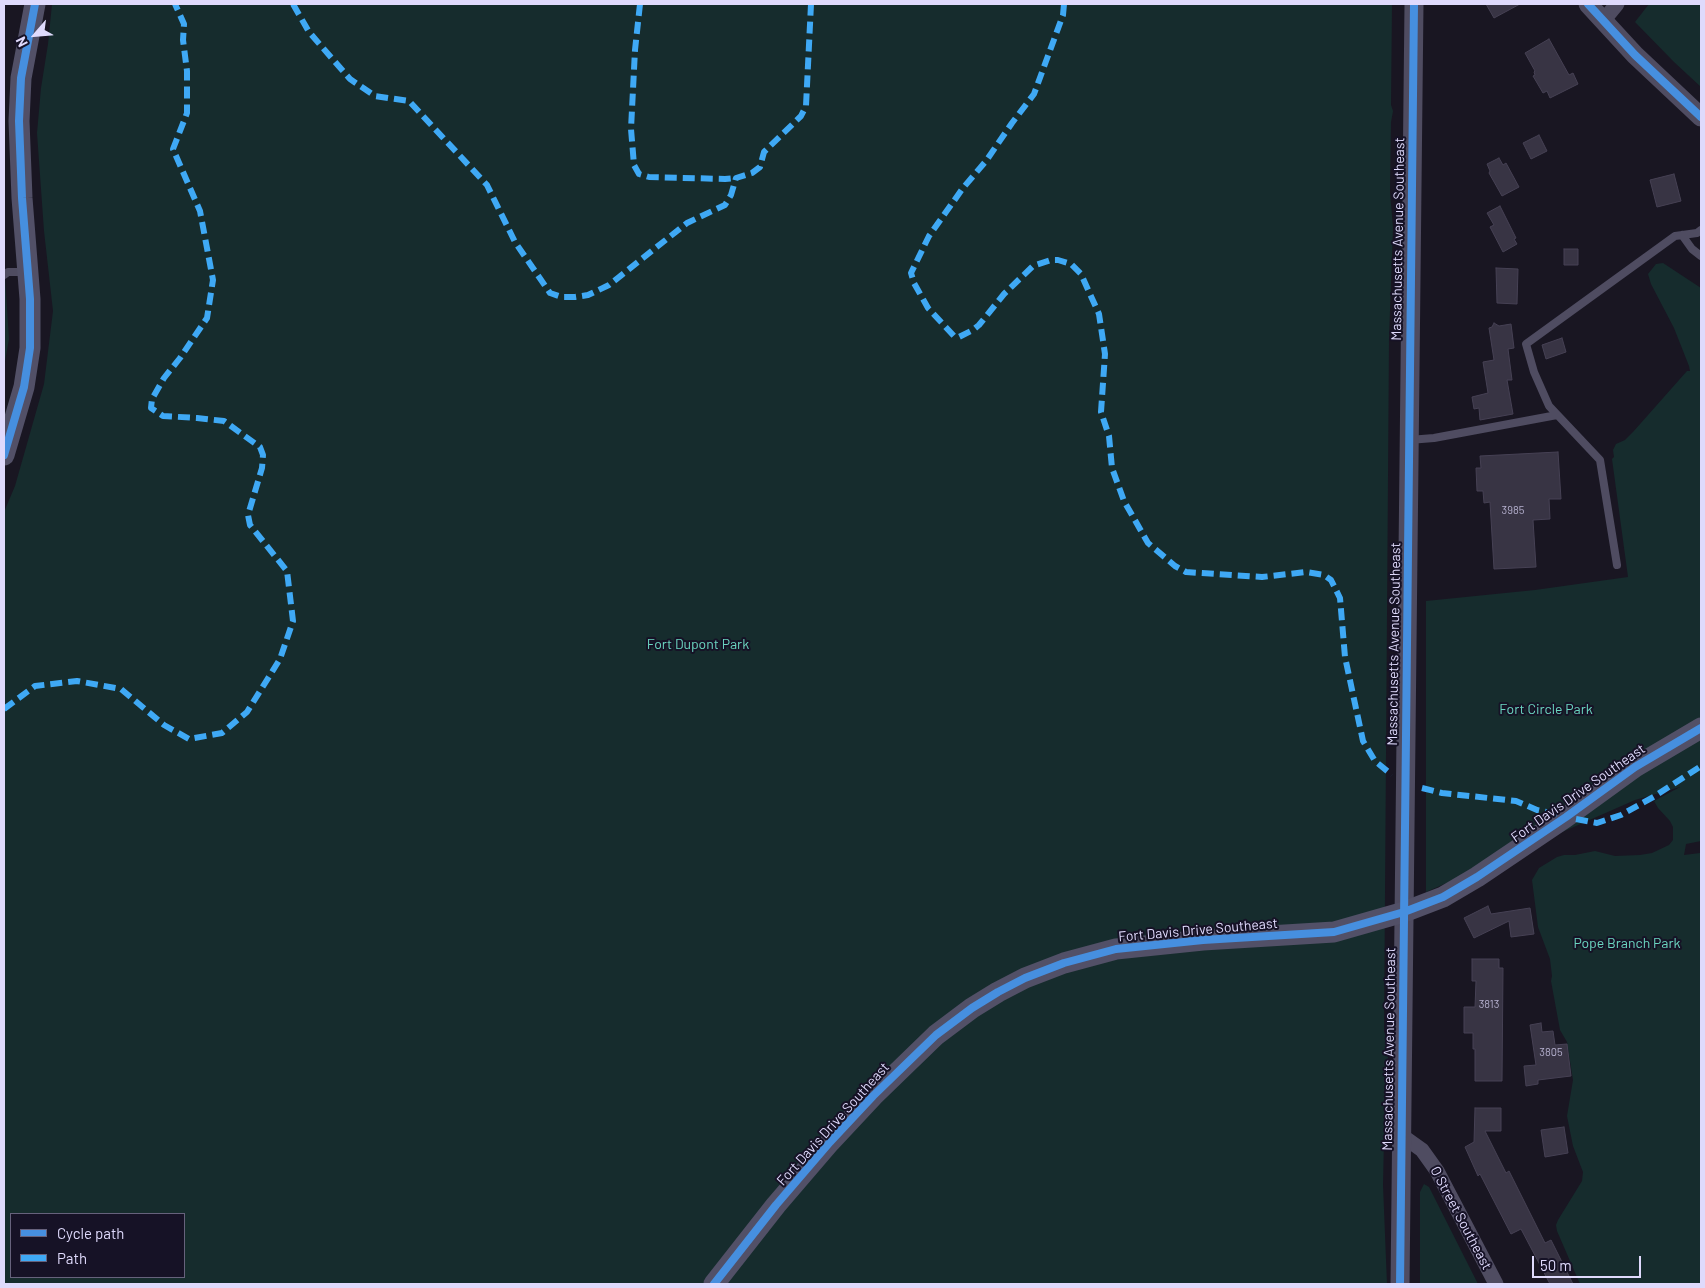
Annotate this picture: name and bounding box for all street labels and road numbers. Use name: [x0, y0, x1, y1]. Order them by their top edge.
street label: Massachusetts Avenue Southeast: [1388, 137, 1408, 341]
street label: Massachusetts Avenue Southeast: [1384, 542, 1404, 746]
street label: Fort Davis Drive Southeast: [1508, 740, 1648, 846]
street label: Fort Davis Drive Southeast: [1118, 915, 1278, 945]
street label: Massachusetts Avenue Southeast: [1379, 947, 1399, 1151]
street label: Fort Davis Drive Southeast: [773, 1059, 893, 1189]
street label: O Street Southeast: [1427, 1163, 1495, 1273]

